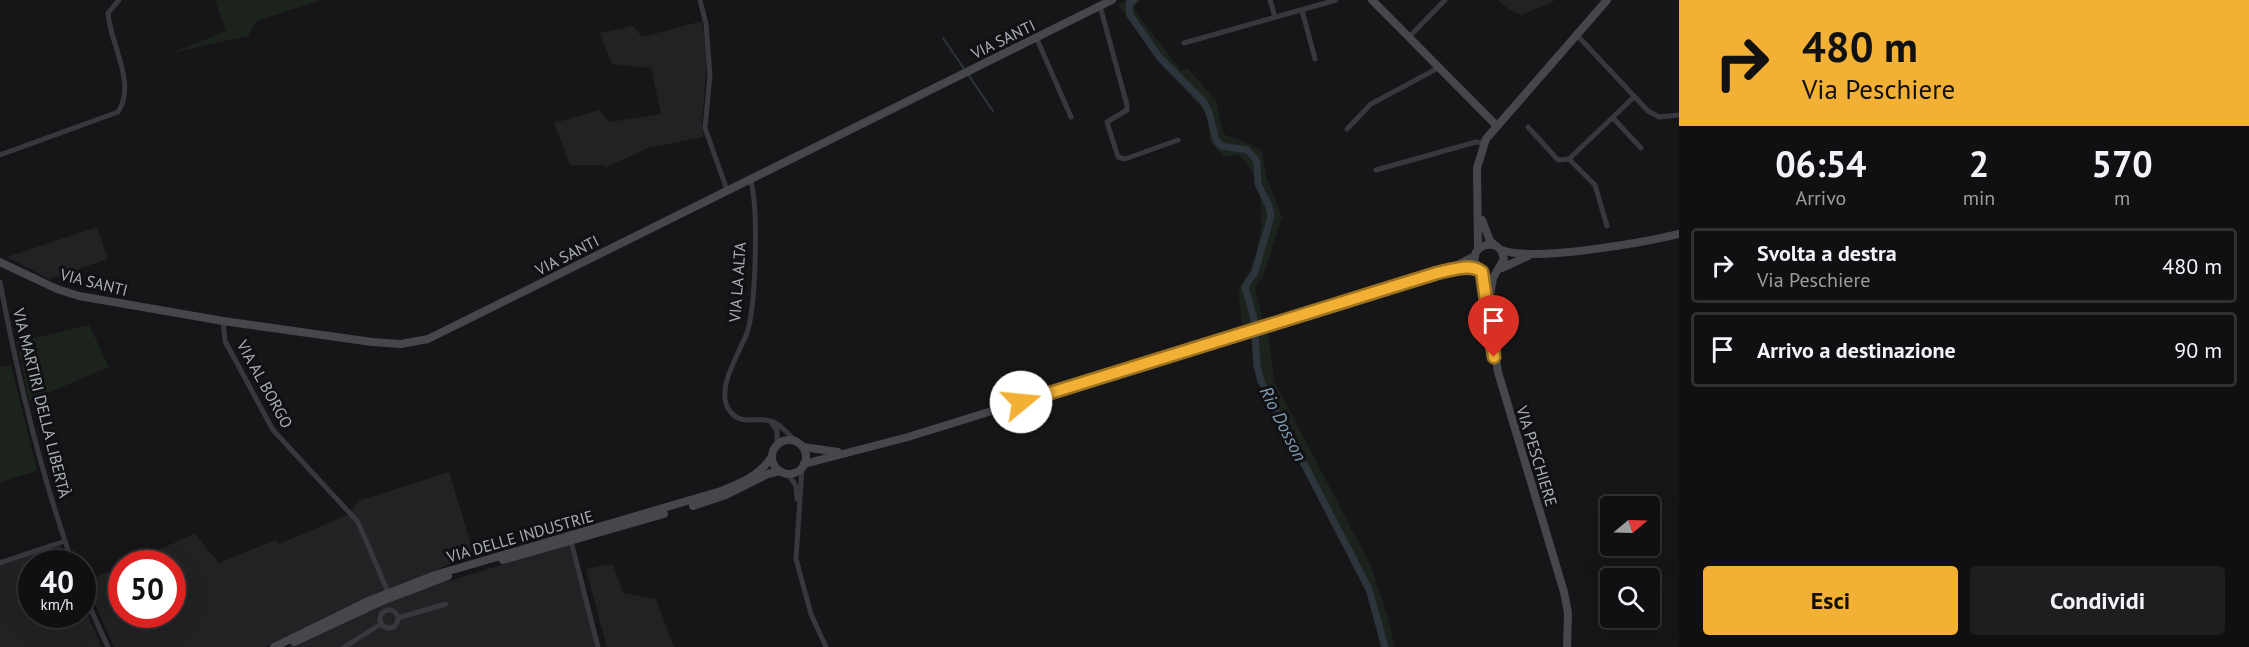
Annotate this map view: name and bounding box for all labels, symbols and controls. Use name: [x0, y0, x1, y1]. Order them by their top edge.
street label: VIA SANTI: [967, 15, 1038, 64]
text: 480 m: [1802, 19, 1918, 74]
icon: right: [1703, 24, 1781, 102]
text: Via Peschiere: [1802, 72, 1955, 106]
text: 06:54: [1775, 140, 1867, 187]
text: 2: [1969, 140, 1989, 187]
text: 570: [2092, 140, 2153, 187]
text: Arrivo: [1795, 185, 1846, 211]
text: min: [1963, 185, 1995, 211]
text: m: [2114, 185, 2130, 211]
street label: VIA SANTI: [531, 230, 602, 280]
text: Svolta a destra: [1757, 239, 1897, 267]
street label: VIA LA ALTA: [724, 241, 750, 324]
icon: right: [1706, 249, 1739, 282]
text: 480 m: [2162, 252, 2222, 280]
street label: VIA SANTI: [57, 264, 130, 300]
text: Via Peschiere: [1757, 267, 1870, 293]
pin: [1468, 295, 1519, 357]
icon: arrive: [1477, 304, 1510, 337]
street label: VIA MARTIRI DELLA LIBERTÀ: [9, 305, 75, 500]
icon: arrive: [1706, 333, 1739, 366]
street label: VIA AL BORGO: [232, 336, 297, 431]
text: Arrivo a destinazione: [1757, 336, 1956, 364]
text: 90 m: [2174, 336, 2222, 364]
position arrow: [989, 370, 1053, 434]
water label: Rio Dosson: [1255, 382, 1312, 465]
street label: VIA PESCHIERE: [1512, 402, 1562, 509]
north arrow: [1600, 496, 1660, 556]
map controls: [1600, 496, 1660, 628]
street label: VIA DELLE INDUSTRIE: [443, 505, 596, 567]
speed limit sign: 50: [108, 550, 186, 628]
text: 40: [40, 562, 74, 601]
button: Esci: [1703, 566, 1958, 635]
button: Condividi: [1970, 566, 2225, 635]
button: search: [1600, 568, 1660, 628]
text: km/h: [41, 595, 73, 614]

